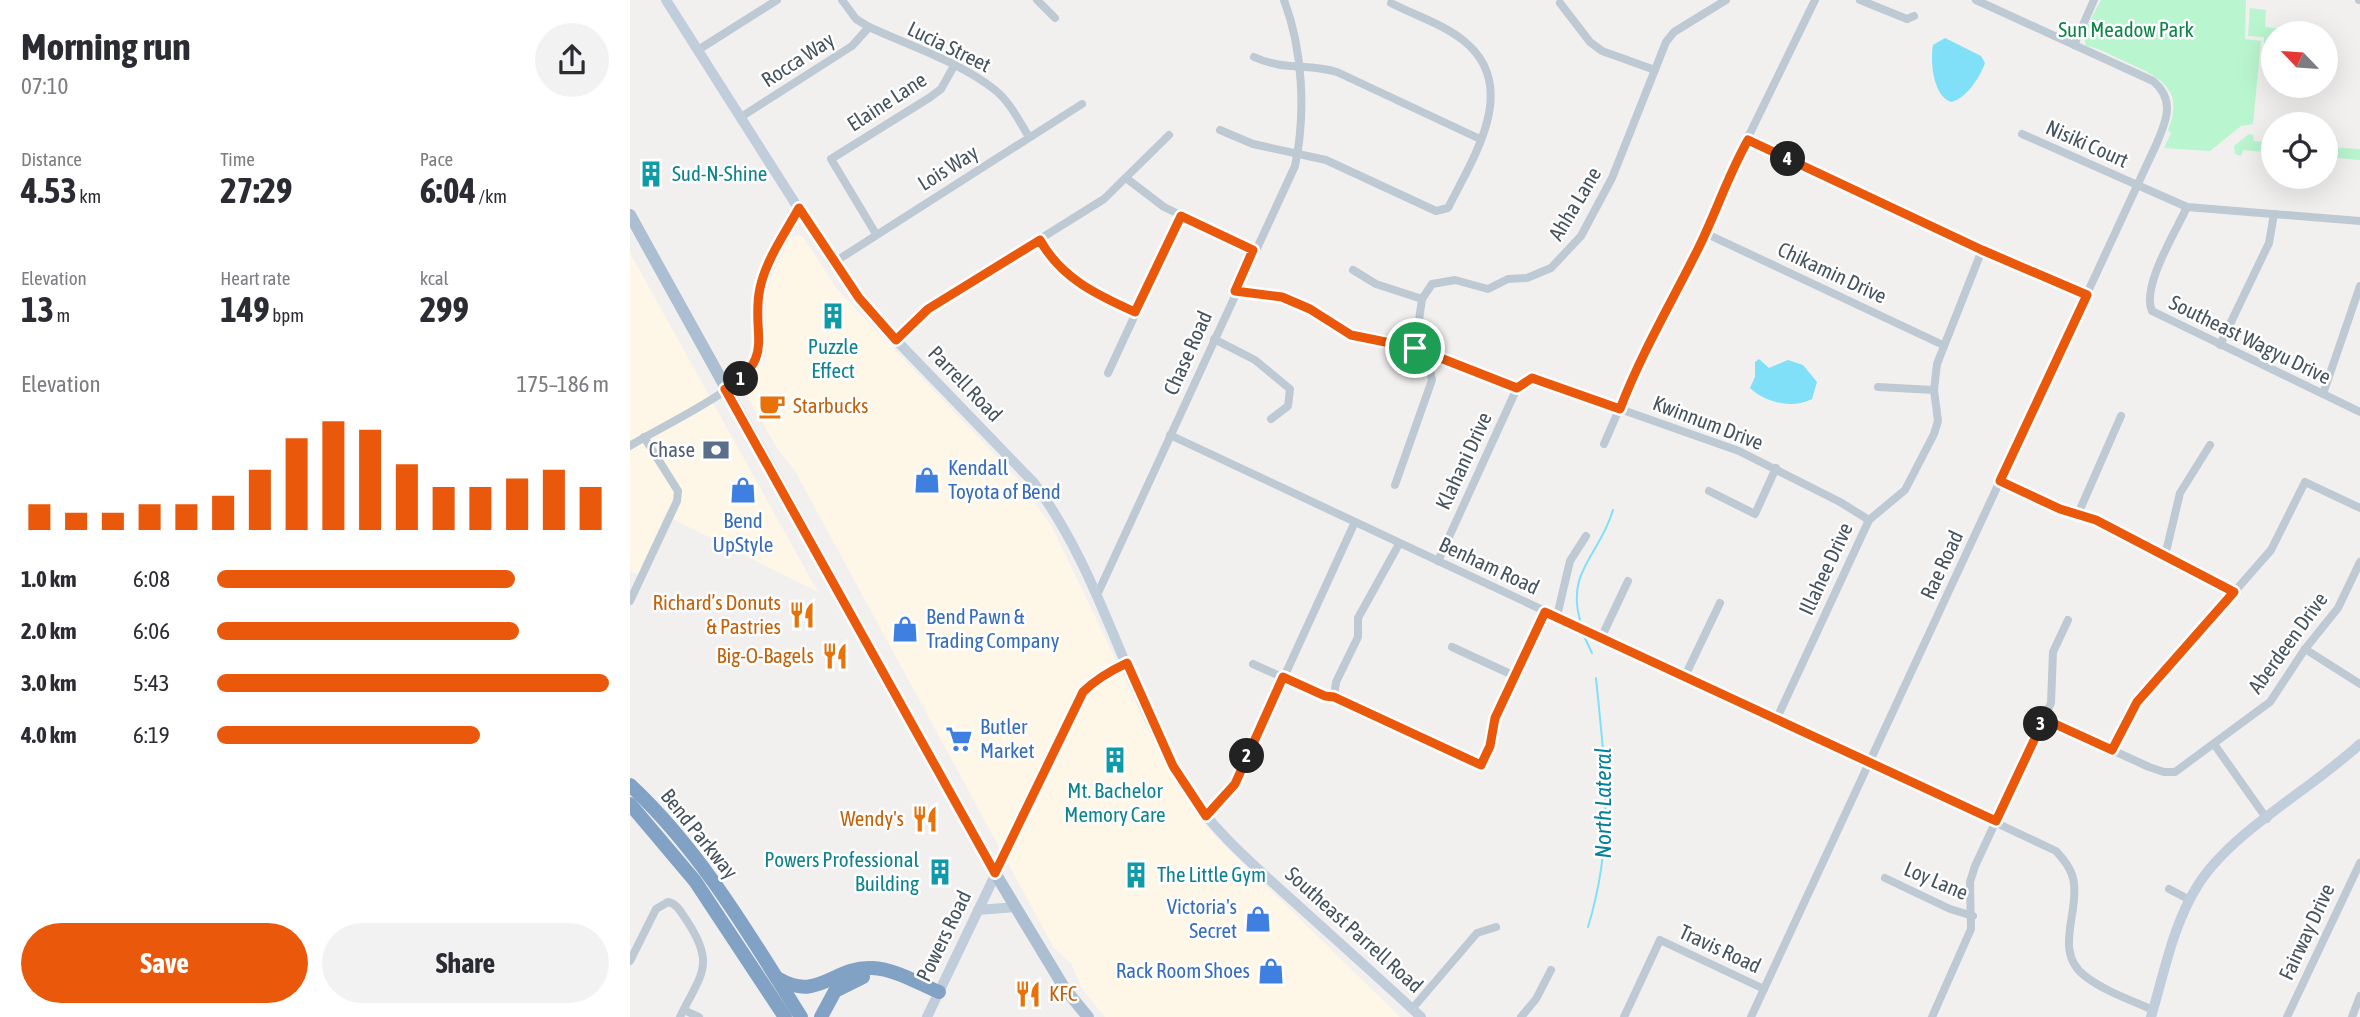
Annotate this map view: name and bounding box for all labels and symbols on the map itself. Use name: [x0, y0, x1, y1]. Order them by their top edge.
street label: Lucia Street: [904, 16, 995, 77]
park label: Sun Meadow Park: [2058, 17, 2194, 41]
north arrow: [2261, 21, 2338, 98]
street label: Rocca Way: [757, 27, 838, 91]
street label: Elaine Lane: [842, 67, 930, 136]
street label: Nisiki Court: [2043, 114, 2132, 172]
street label: Lois Way: [913, 139, 982, 195]
pin: 4: [1770, 142, 1806, 176]
building icon: Sud-N-Shine: [636, 159, 666, 189]
place label: Sud-N-Shine: [672, 161, 767, 185]
street label: Ahha Lane: [1543, 163, 1605, 244]
street label: Chikamin Drive: [1774, 236, 1891, 308]
street label: Southeast Wagyu Drive: [2166, 290, 2335, 389]
building icon: Puzzle Effect: [818, 301, 848, 331]
street label: Chase Road: [1158, 307, 1216, 398]
pin: [1385, 318, 1445, 378]
place label: Puzzle Effect: [808, 334, 858, 382]
street label: Parrell Road: [924, 341, 1008, 426]
pin: 1: [724, 362, 758, 396]
street label: Kwinnum Drive: [1650, 390, 1767, 454]
cafe icon: Starbucks: [757, 391, 787, 421]
place label: Starbucks: [793, 393, 868, 417]
street label: Klahani Drive: [1430, 408, 1496, 513]
bank icon: Chase: [701, 435, 731, 465]
place label: Chase: [649, 437, 695, 461]
place label: Kendall Toyota of Bend: [948, 455, 1061, 503]
shop icon: Kendall Toyota of Bend: [912, 465, 942, 495]
shop icon: Bend UpStyle: [728, 475, 758, 505]
place label: Bend UpStyle: [713, 508, 773, 556]
street label: Illahee Drive: [1793, 519, 1857, 619]
street label: Rae Road: [1915, 527, 1967, 603]
street label: Benham Road: [1436, 531, 1543, 599]
street label: Aberdeen Drive: [2243, 587, 2332, 697]
place label: Richard’s Donuts & Pastries: [653, 590, 781, 638]
restaurant icon: Richard’s Donuts & Pastries: [787, 600, 817, 630]
place label: Bend Pawn & Trading Company: [926, 604, 1060, 652]
shop icon: Bend Pawn & Trading Company: [890, 614, 920, 644]
restaurant icon: Big-O-Bagels: [820, 641, 850, 671]
place label: Big-O-Bagels: [717, 643, 814, 667]
pin: 3: [2024, 706, 2058, 742]
place label: Butler Market: [980, 714, 1034, 762]
supermarket icon: Butler Market: [944, 724, 974, 754]
pin: 2: [1230, 738, 1264, 774]
building icon: Mt. Bachelor Memory Care: [1100, 745, 1130, 775]
water label: North Lateral: [1590, 747, 1616, 859]
place label: Mt. Bachelor Memory Care: [1064, 778, 1166, 826]
street label: Bend Parkway: [656, 784, 743, 883]
restaurant icon: Wendy's: [910, 804, 940, 834]
place label: Wendy's: [840, 806, 904, 830]
place label: Powers Professional Building: [764, 847, 919, 895]
street label: Loy Lane: [1901, 856, 1972, 904]
building icon: Powers Professional Building: [925, 857, 955, 887]
building icon: The Little Gym: [1121, 860, 1151, 890]
street label: Southeast Parrell Road: [1281, 861, 1428, 997]
place label: The Little Gym: [1157, 862, 1266, 886]
street label: Fairway Drive: [2273, 880, 2339, 983]
street label: Powers Road: [911, 886, 975, 985]
place label: Victoria's Secret: [1167, 894, 1237, 942]
shop icon: Victoria's Secret: [1243, 904, 1273, 934]
street label: Travis Road: [1676, 919, 1765, 977]
shop icon: Rack Room Shoes: [1256, 956, 1286, 986]
place label: Rack Room Shoes: [1116, 958, 1250, 982]
restaurant icon: KFC: [1013, 979, 1043, 1009]
place label: KFC: [1049, 981, 1078, 1005]

